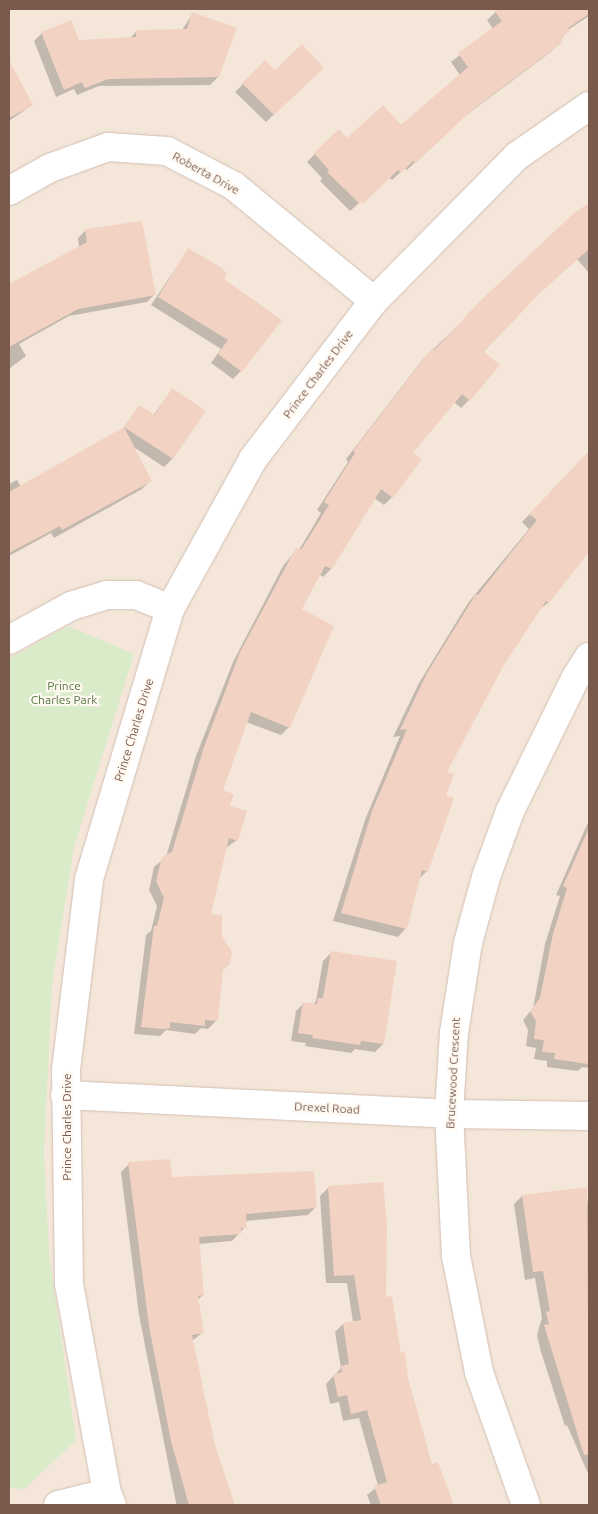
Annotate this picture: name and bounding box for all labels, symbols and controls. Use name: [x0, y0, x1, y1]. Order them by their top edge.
street label: Roberta Drive: [170, 149, 242, 197]
street label: Prince Charles Drive: [280, 327, 356, 421]
street label: Prince Charles Drive: [111, 677, 157, 783]
park label: Prince Charles Park: [31, 679, 97, 707]
street label: Brucewood Crescent: [443, 1017, 463, 1129]
street label: Prince Charles Drive: [60, 1073, 74, 1181]
street label: Drexel Road: [294, 1099, 360, 1117]

